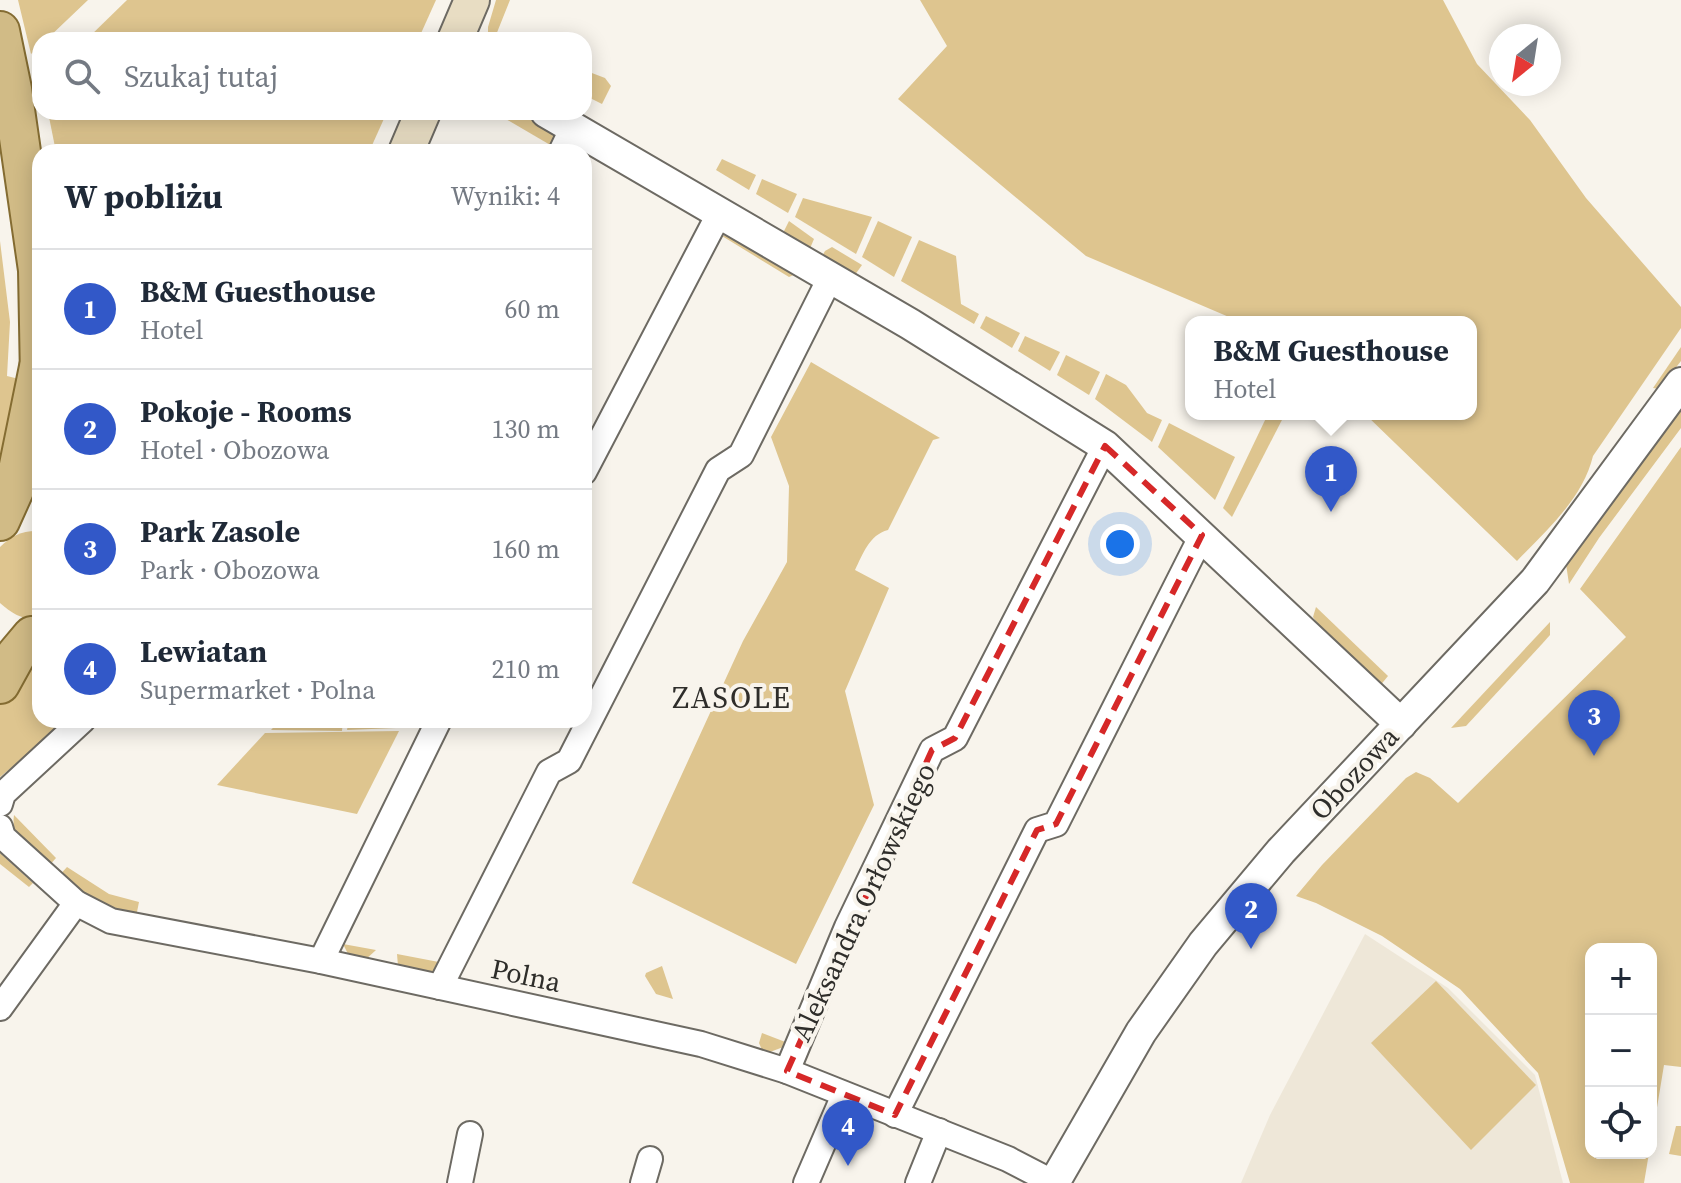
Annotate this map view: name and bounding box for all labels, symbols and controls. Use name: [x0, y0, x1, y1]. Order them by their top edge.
north arrow: [1489, 24, 1561, 96]
search box: [32, 32, 592, 120]
icon: search: [60, 54, 104, 98]
text: Szukaj tutaj: [124, 56, 278, 97]
text: W pobliżu: [64, 173, 223, 219]
text: Wyniki: 4: [450, 178, 560, 214]
text: B&M Guesthouse: [140, 271, 376, 312]
text: 1: [83, 291, 97, 327]
text: 60 m: [505, 291, 560, 327]
text: Hotel: [140, 312, 203, 348]
popup: [1185, 316, 1477, 420]
text: B&M Guesthouse: [1213, 330, 1449, 371]
text: Hotel: [1213, 371, 1276, 407]
text: Pokoje - Rooms: [140, 391, 352, 432]
text: 2: [83, 411, 97, 447]
text: 130 m: [492, 411, 560, 447]
text: Hotel · Obozowa: [140, 432, 330, 468]
pin: 1: [1305, 446, 1357, 512]
text: Park Zasole: [140, 511, 300, 552]
your location: [1100, 524, 1140, 564]
text: 3: [83, 531, 97, 567]
text: 160 m: [492, 531, 560, 567]
text: Park · Obozowa: [140, 552, 320, 588]
text: Lewiatan: [140, 631, 267, 672]
text: 4: [83, 651, 97, 687]
text: 210 m: [492, 651, 560, 687]
text: Supermarket · Polna: [140, 672, 375, 708]
district label: ZASOLE: [672, 677, 792, 718]
pin: 3: [1568, 690, 1620, 756]
street label: Obozowa: [1301, 718, 1408, 828]
street label: Aleksandra Orłowskiego: [782, 757, 944, 1047]
pin: 2: [1225, 883, 1277, 949]
map controls: [1585, 943, 1657, 1159]
button: +: [1585, 943, 1657, 1015]
street label: Polna: [488, 949, 565, 1001]
button: −: [1585, 1015, 1657, 1087]
button: locate: [1585, 1087, 1657, 1159]
pin: 4: [822, 1100, 874, 1166]

